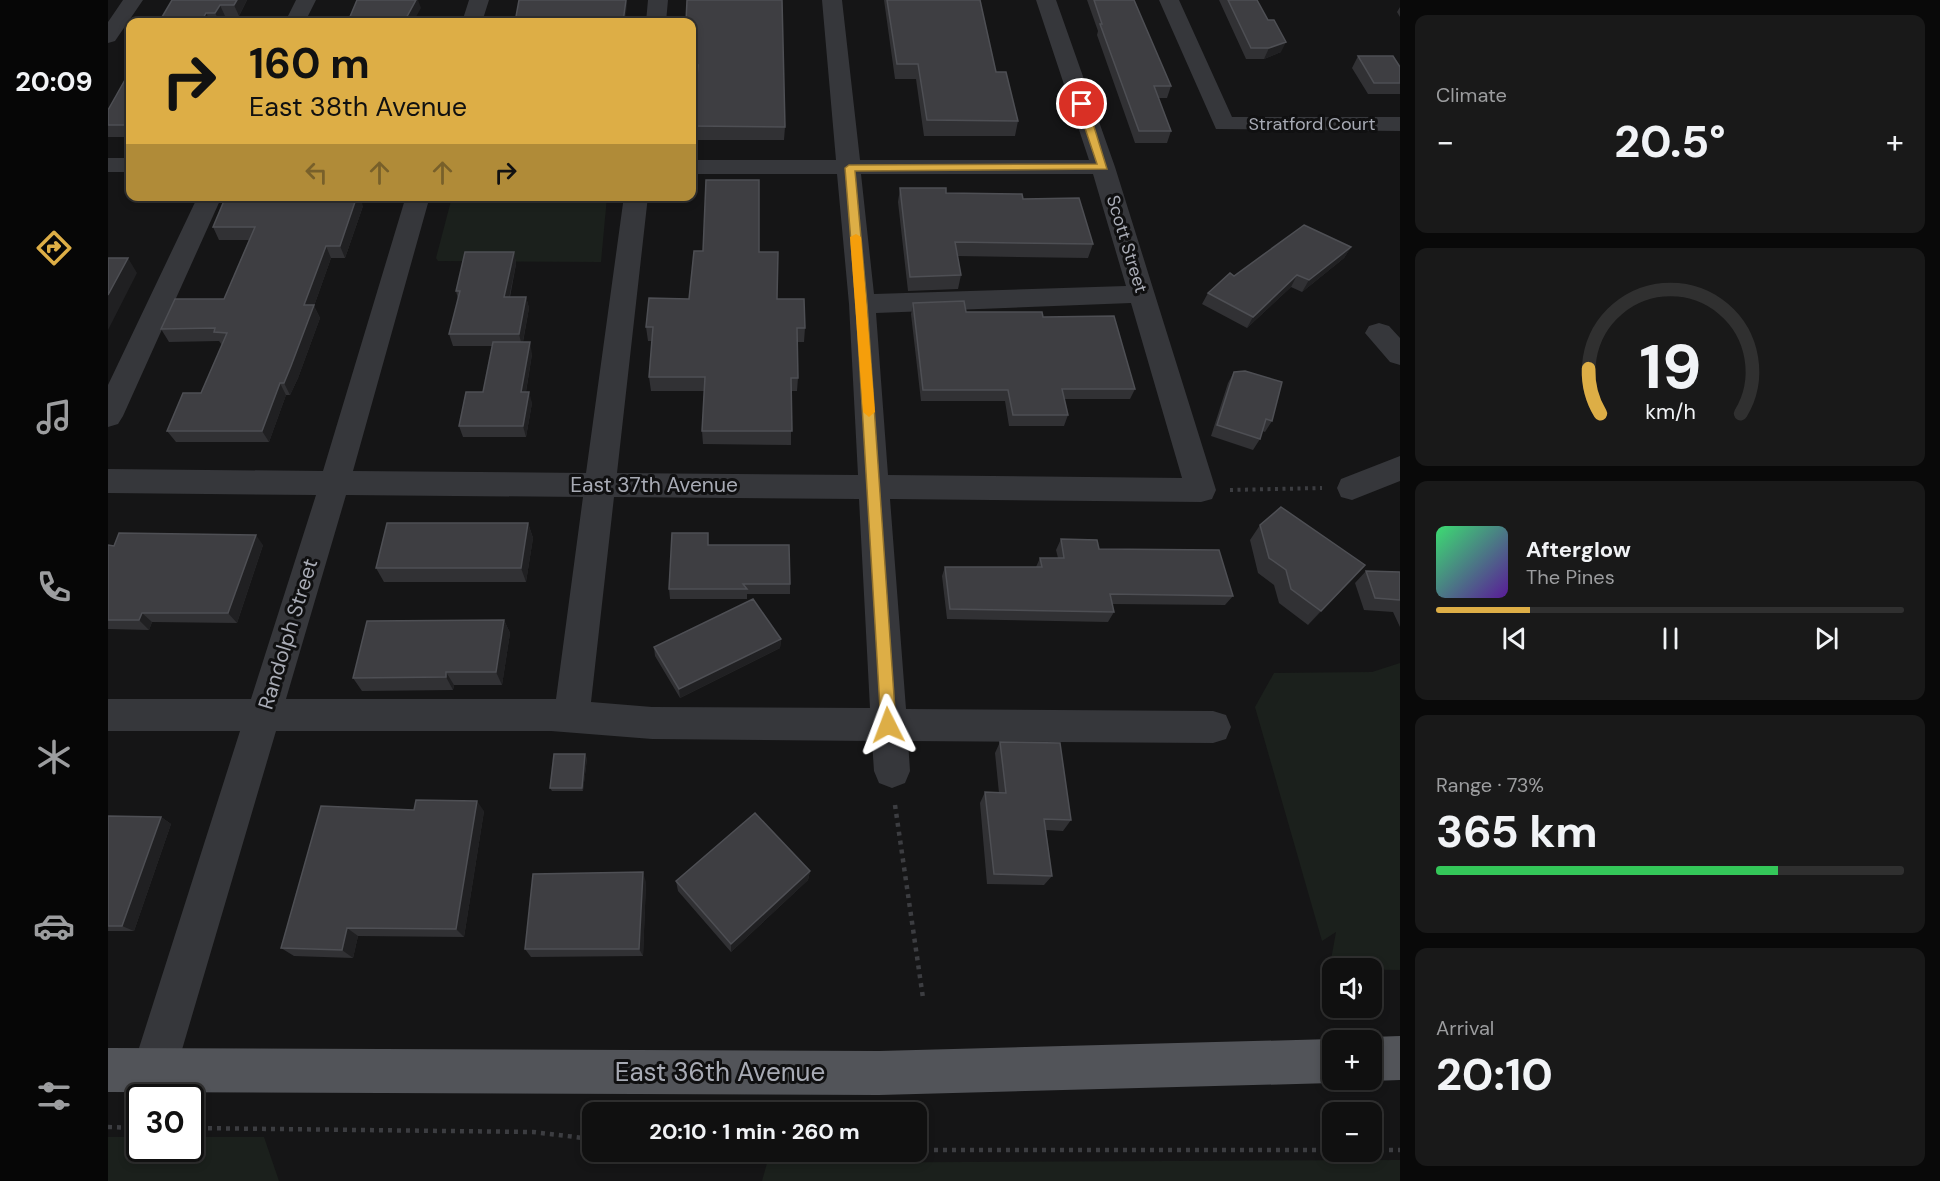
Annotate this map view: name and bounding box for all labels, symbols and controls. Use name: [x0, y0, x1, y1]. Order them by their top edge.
text: 160 m: [249, 36, 370, 91]
icon: right: [150, 42, 228, 120]
text: 20:09: [15, 64, 93, 99]
pin: [1056, 78, 1107, 129]
text: Climate: [1436, 82, 1507, 108]
icon: arrive: [1065, 87, 1098, 120]
text: East 38th Avenue: [249, 89, 467, 124]
street label: Stratford Court: [1248, 112, 1376, 136]
text: 20.5°: [1614, 112, 1726, 171]
text: −: [1436, 120, 1454, 163]
text: +: [1886, 120, 1904, 163]
icon: left: [300, 156, 333, 189]
icon: ahead: [363, 156, 396, 189]
icon: ahead: [426, 156, 459, 189]
icon: right: [489, 156, 522, 189]
street label: Scott Street: [1101, 192, 1153, 296]
icon: directions: [33, 227, 75, 269]
text: 19: [1639, 326, 1701, 407]
icon: music: [33, 396, 75, 438]
text: km/h: [1645, 399, 1695, 427]
street label: East 37th Avenue: [570, 471, 738, 499]
text: Afterglow: [1526, 535, 1631, 564]
street label: Randolph Street: [252, 555, 324, 713]
text: The Pines: [1526, 564, 1615, 590]
icon: phone: [33, 566, 75, 608]
icon: previous: [1498, 622, 1531, 655]
icon: pause: [1654, 622, 1687, 655]
icon: next: [1810, 622, 1843, 655]
position arrow: [856, 693, 920, 757]
icon: climate: [33, 736, 75, 778]
text: Range · 73%: [1436, 772, 1544, 798]
text: 365 km: [1436, 802, 1598, 861]
icon: car: [33, 905, 75, 947]
map controls: [1322, 958, 1382, 1162]
button: sound: [1322, 958, 1382, 1018]
text: Arrival: [1436, 1015, 1494, 1041]
button: +: [1322, 1030, 1382, 1090]
text: 20:10: [1436, 1045, 1553, 1104]
street label: East 36th Avenue: [615, 1055, 825, 1089]
icon: filters: [33, 1075, 75, 1117]
speed limit sign: 30: [126, 1084, 204, 1162]
button: −: [1322, 1102, 1382, 1162]
text: 20:10 · 1 min · 260 m: [649, 1117, 860, 1146]

